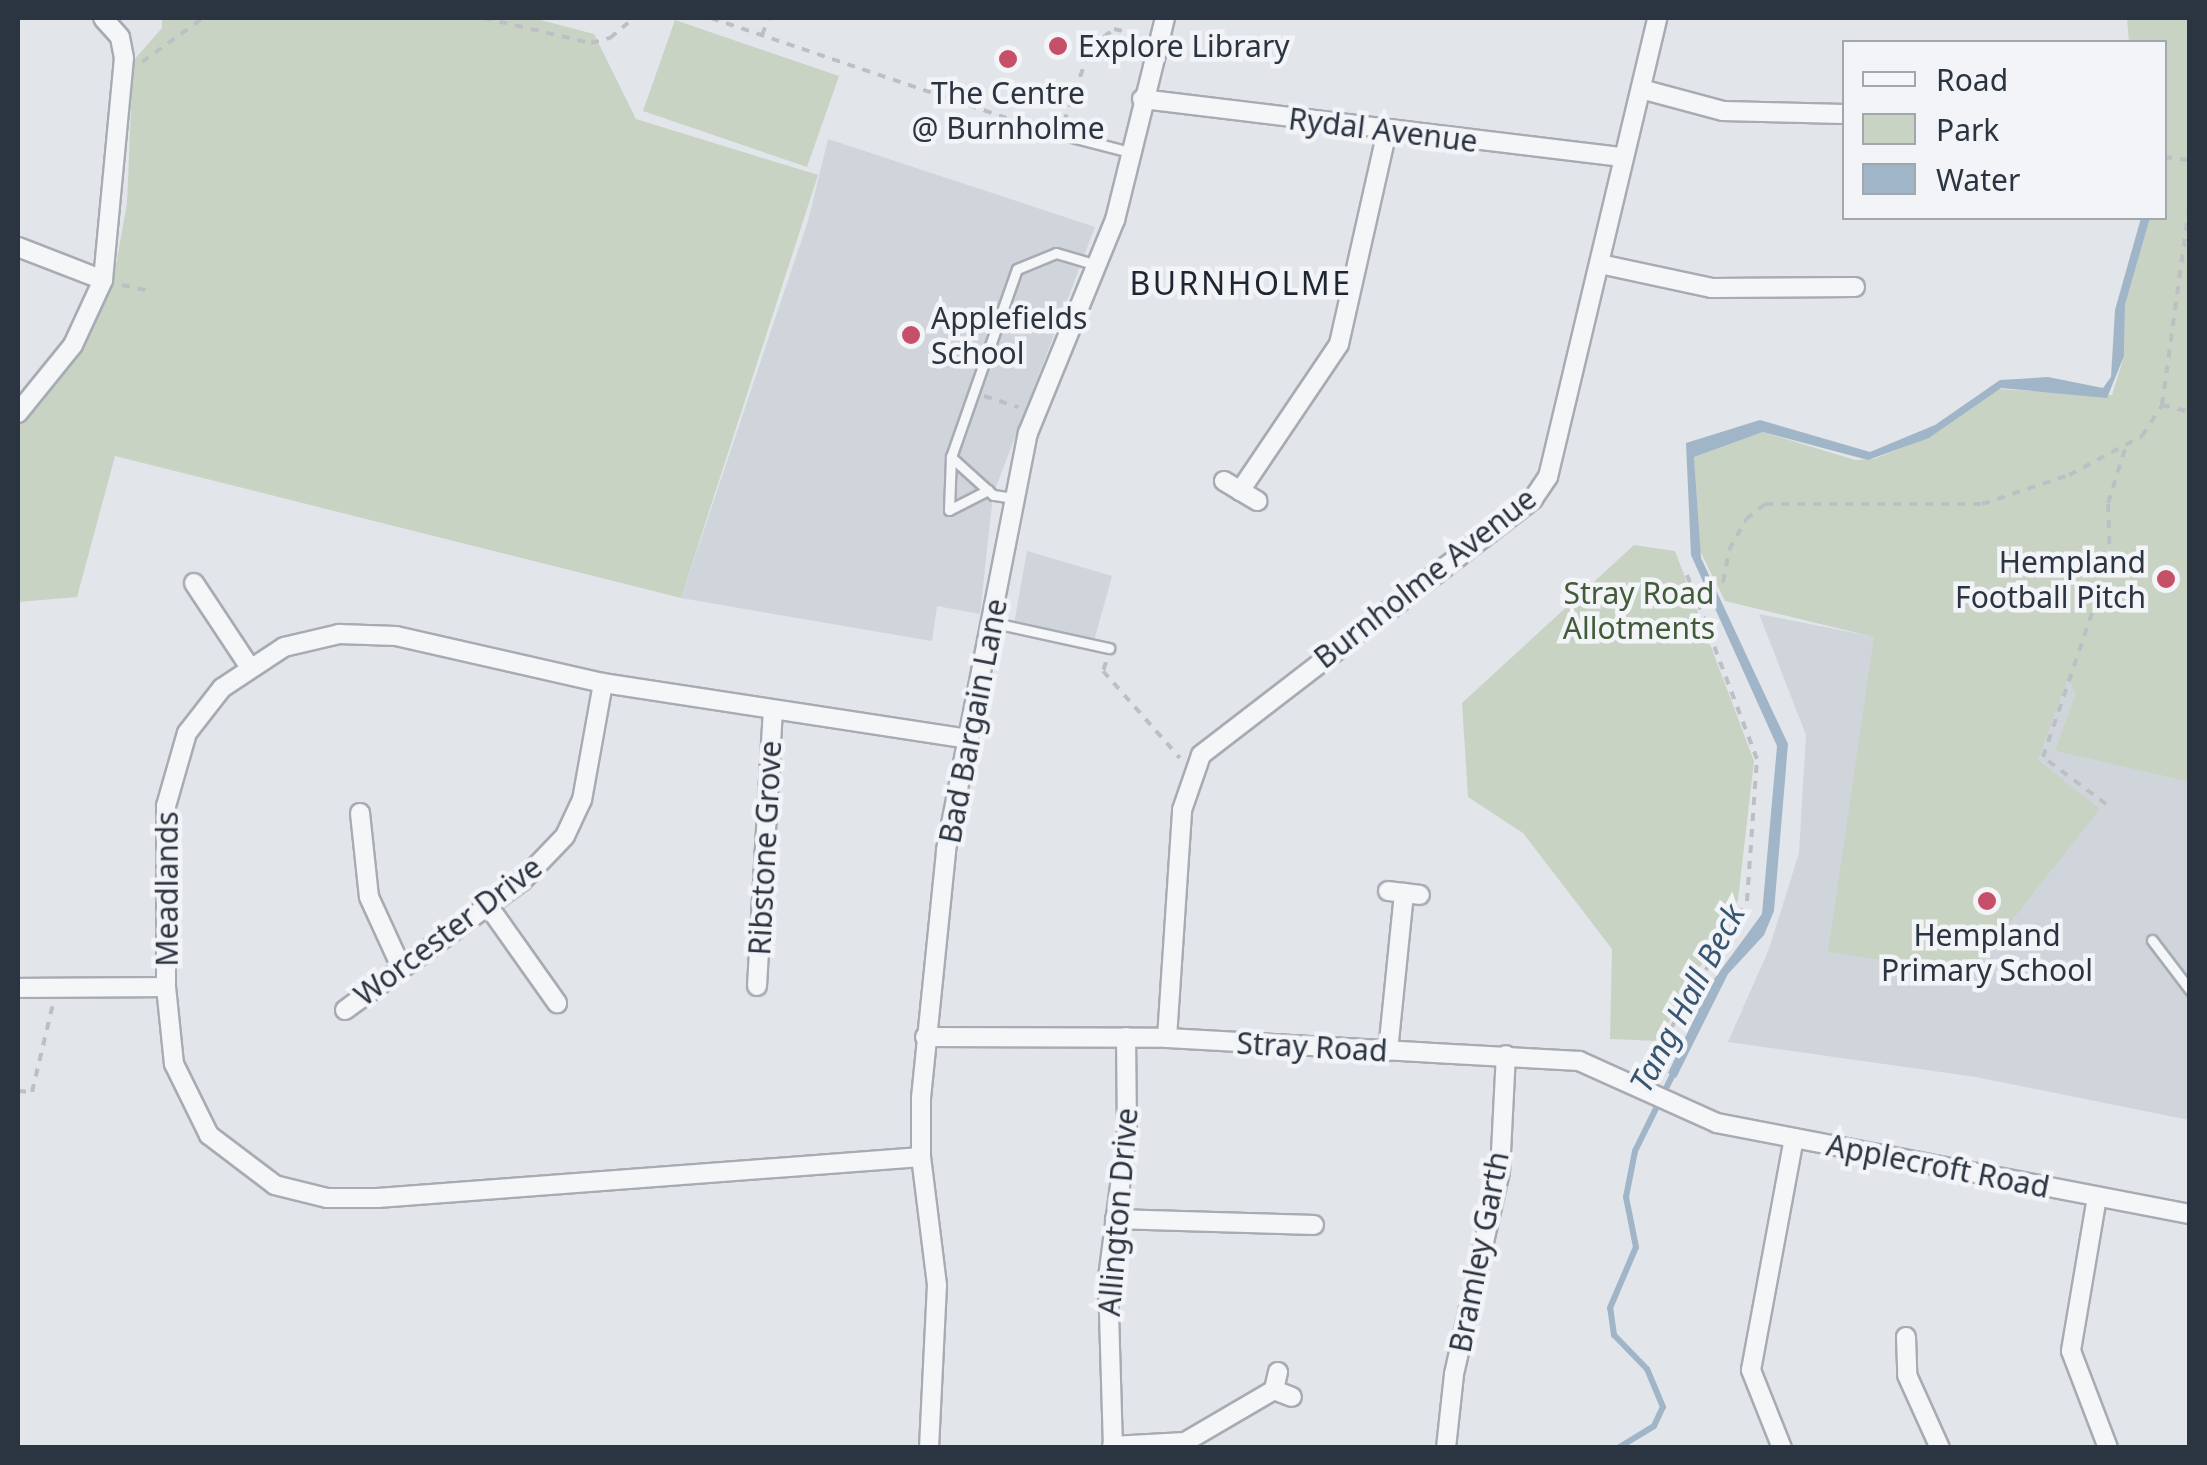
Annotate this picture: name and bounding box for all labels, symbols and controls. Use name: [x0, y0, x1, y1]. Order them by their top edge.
place label: Explore Library: [1078, 28, 1290, 64]
marker: Explore Library: [1047, 35, 1069, 57]
legend: [1842, 40, 2167, 220]
marker: The Centre @ Burnholme: [997, 48, 1019, 70]
text: Road: [1936, 59, 2008, 100]
place label: The Centre @ Burnholme: [911, 75, 1105, 146]
street label: Rydal Avenue: [1286, 101, 1480, 159]
text: Park: [1936, 109, 1999, 150]
text: Water: [1936, 159, 2020, 200]
district label: BURNHOLME: [1129, 264, 1353, 302]
place label: Applefields School: [931, 300, 1087, 370]
marker: Applefields School: [900, 324, 922, 346]
street label: Burnholme Avenue: [1307, 480, 1543, 676]
place label: Hempland Football Pitch: [1955, 544, 2146, 614]
marker: Hempland Football Pitch: [2155, 568, 2177, 590]
park label: Stray Road Allotments: [1563, 575, 1715, 646]
street label: Bad Bargain Lane: [932, 596, 1014, 846]
street label: Ribstone Grove: [741, 740, 789, 956]
street label: Meadlands: [149, 811, 185, 967]
street label: Worcester Drive: [347, 849, 549, 1013]
marker: Hempland Primary School: [1976, 890, 1998, 912]
water label: Tang Hall Beck: [1621, 897, 1753, 1099]
place label: Hempland Primary School: [1881, 917, 2093, 988]
street label: Stray Road: [1236, 1025, 1388, 1069]
street label: Allington Drive: [1091, 1106, 1145, 1318]
street label: Applecroft Road: [1824, 1127, 2052, 1205]
street label: Bramley Garth: [1442, 1149, 1516, 1355]

